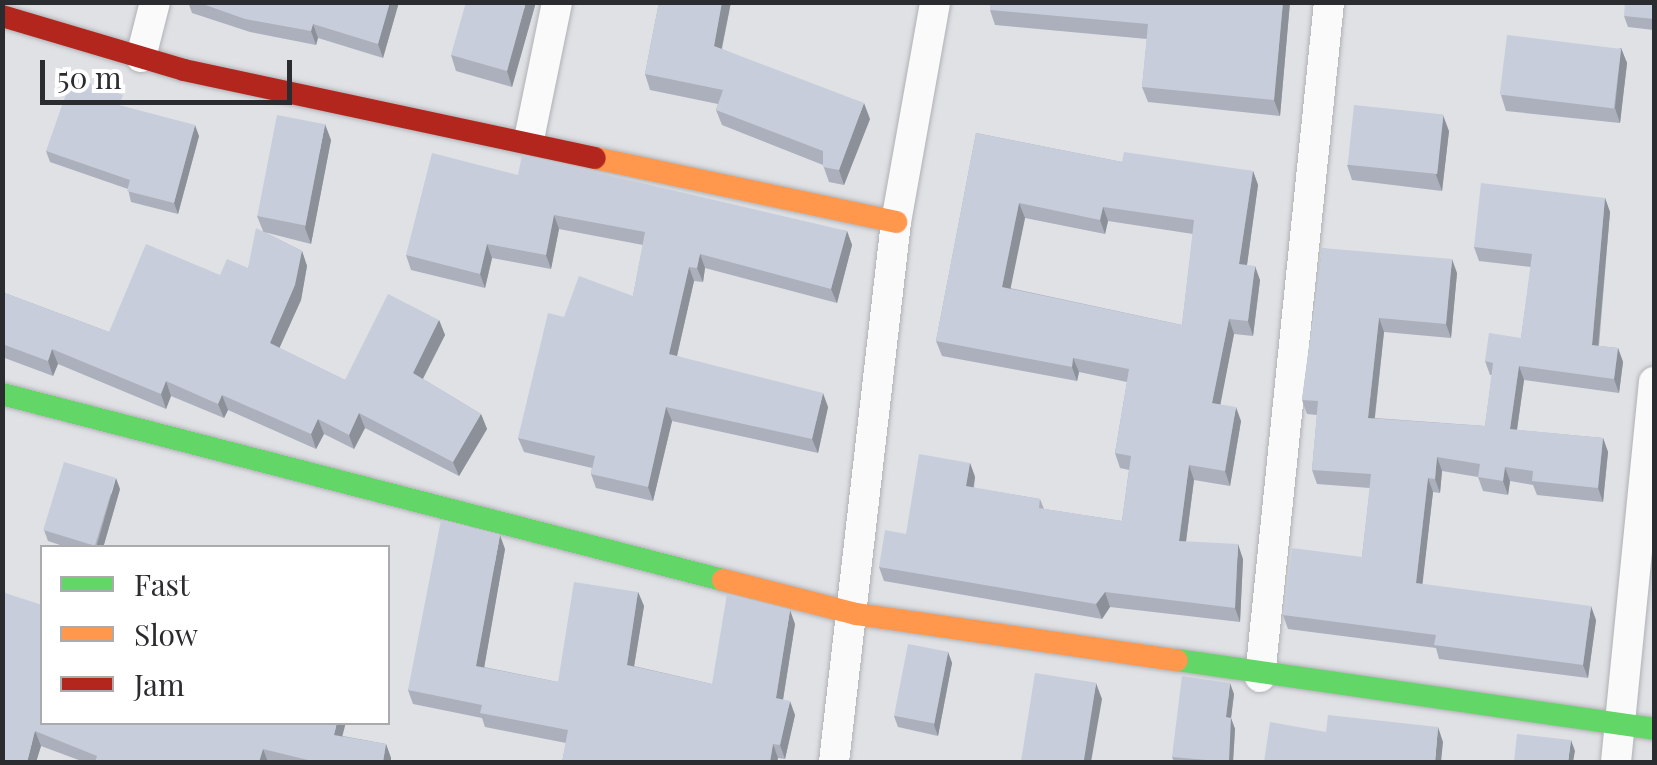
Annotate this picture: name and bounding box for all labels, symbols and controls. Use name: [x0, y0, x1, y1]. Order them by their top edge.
scale bar: [45, 40, 298, 102]
text: 50 m: [57, 57, 122, 97]
legend: [40, 545, 390, 725]
text: Fast: [134, 564, 190, 604]
text: Slow: [134, 614, 198, 654]
text: Jam: [134, 664, 185, 704]

